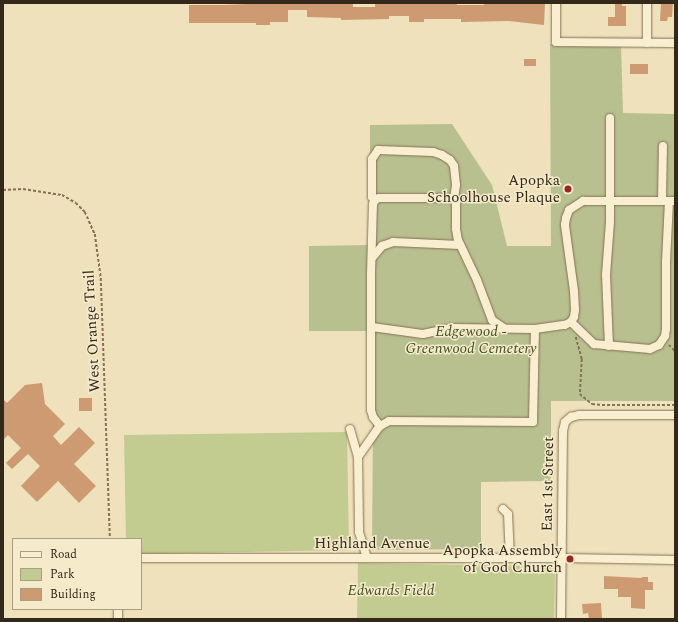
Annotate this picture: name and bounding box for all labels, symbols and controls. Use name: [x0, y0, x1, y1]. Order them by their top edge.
place label: Apopka Schoolhouse Plaque: [427, 171, 560, 206]
marker: Apopka Schoolhouse Plaque: [563, 184, 573, 194]
street label: West Orange Trail: [80, 269, 104, 393]
park label: Edgewood - Greenwood Cemetery: [406, 322, 536, 357]
street label: East 1st Street: [538, 436, 558, 532]
street label: Highland Avenue: [314, 535, 430, 553]
legend: [12, 538, 142, 610]
place label: Apopka Assembly of God Church: [442, 541, 562, 576]
text: Road: [50, 545, 77, 564]
marker: Apopka Assembly of God Church: [565, 554, 575, 564]
text: Park: [50, 565, 75, 584]
park label: Edwards Field: [348, 582, 434, 600]
text: Building: [50, 585, 96, 604]

